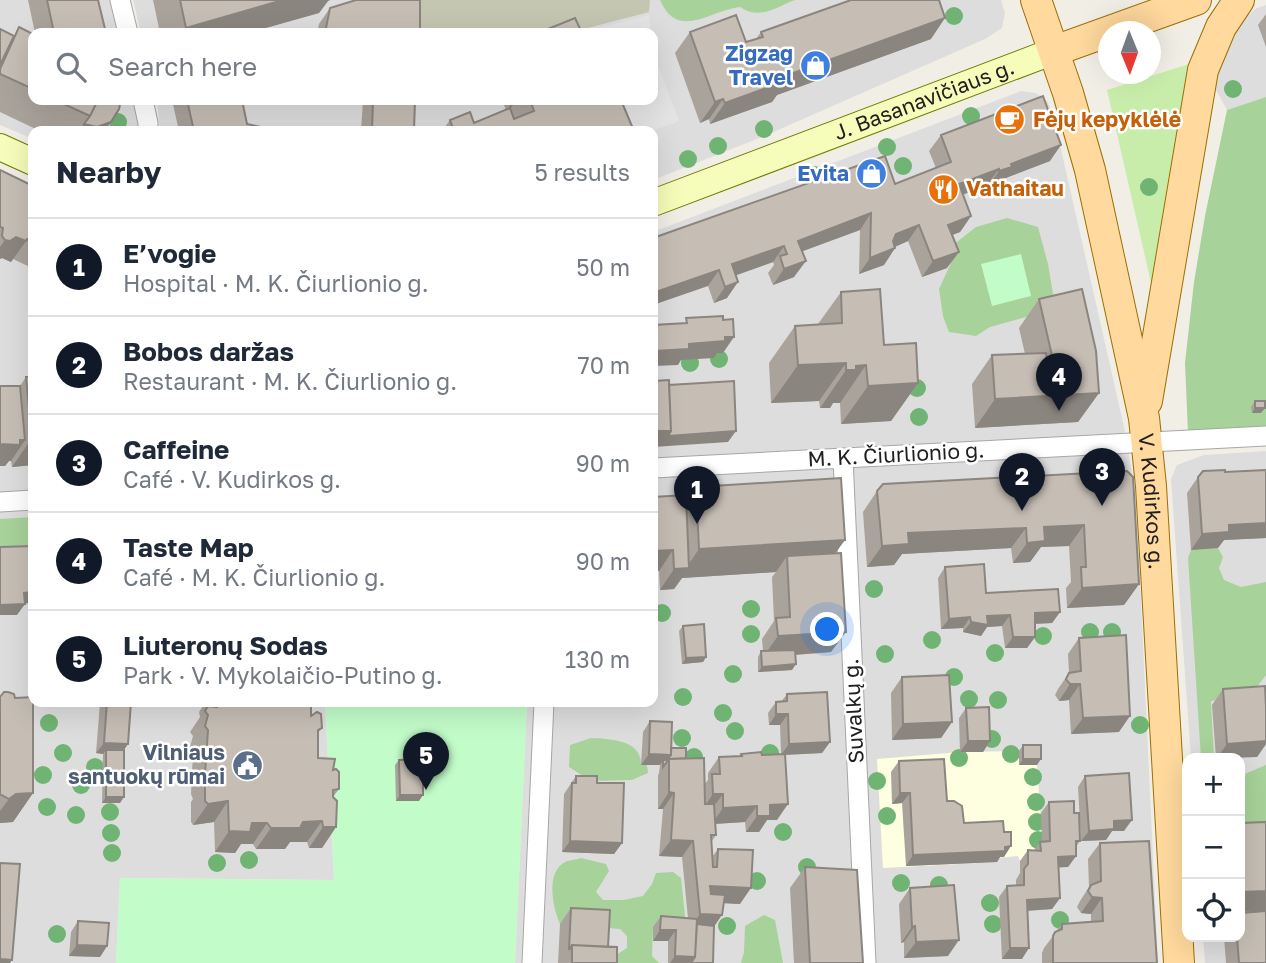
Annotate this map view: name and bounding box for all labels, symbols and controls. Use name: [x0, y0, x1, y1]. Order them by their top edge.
north arrow: [1098, 21, 1161, 84]
search box: [28, 28, 658, 105]
place label: Zigzag Travel: [725, 40, 793, 90]
icon: search: [52, 48, 90, 86]
shop icon: Zigzag Travel: [799, 49, 833, 83]
text: Search here: [108, 51, 257, 82]
street label: J. Basanavičiaus g.: [830, 53, 1018, 145]
cafe icon: Fėjų kepyklėlė: [993, 103, 1027, 137]
place label: Fėjų kepyklėlė: [1033, 106, 1181, 132]
text: Nearby: [56, 154, 161, 190]
shop icon: Evita: [855, 157, 889, 191]
text: 5 results: [534, 158, 630, 186]
place label: Evita: [797, 160, 849, 186]
restaurant icon: Vathaitau: [926, 172, 960, 206]
place label: Vathaitau: [966, 175, 1064, 201]
text: E’vogie: [123, 238, 216, 269]
text: 1: [73, 253, 85, 281]
text: 50 m: [576, 253, 630, 281]
text: Hospital · M. K. Čiurlionio g.: [123, 269, 429, 297]
text: Bobos daržas: [123, 336, 294, 367]
text: 2: [72, 351, 86, 379]
text: 70 m: [577, 351, 630, 379]
pin: 4: [1036, 353, 1082, 411]
text: Restaurant · M. K. Čiurlionio g.: [123, 367, 457, 395]
street label: V. Kudirkos g.: [1134, 432, 1170, 570]
text: Caffeine: [123, 434, 229, 465]
street label: M. K. Čiurlionio g.: [807, 436, 985, 472]
pin: 3: [1079, 448, 1125, 506]
text: 3: [72, 449, 86, 477]
text: 90 m: [576, 449, 630, 477]
pin: 2: [999, 453, 1045, 511]
text: Café · V. Kudirkos g.: [123, 465, 341, 493]
pin: 1: [674, 466, 720, 524]
text: Taste Map: [123, 532, 254, 563]
text: 4: [72, 547, 86, 575]
text: 90 m: [576, 547, 630, 575]
text: Café · M. K. Čiurlionio g.: [123, 563, 385, 591]
your location: [810, 612, 844, 646]
text: Liuteronų Sodas: [123, 630, 328, 661]
text: 5: [72, 645, 86, 673]
text: 130 m: [565, 645, 630, 673]
street label: Suvalkų g.: [837, 658, 869, 764]
text: Park · V. Mykolaičio-Putino g.: [123, 661, 443, 689]
pin: 5: [403, 732, 449, 790]
place label: Vilniaus santuokų rūmai: [68, 739, 225, 789]
public building icon: Vilniaus santuokų rūmai: [231, 748, 265, 782]
map controls: [1182, 753, 1245, 942]
button: +: [1182, 753, 1245, 816]
button: −: [1182, 816, 1245, 879]
button: locate: [1182, 879, 1245, 942]

